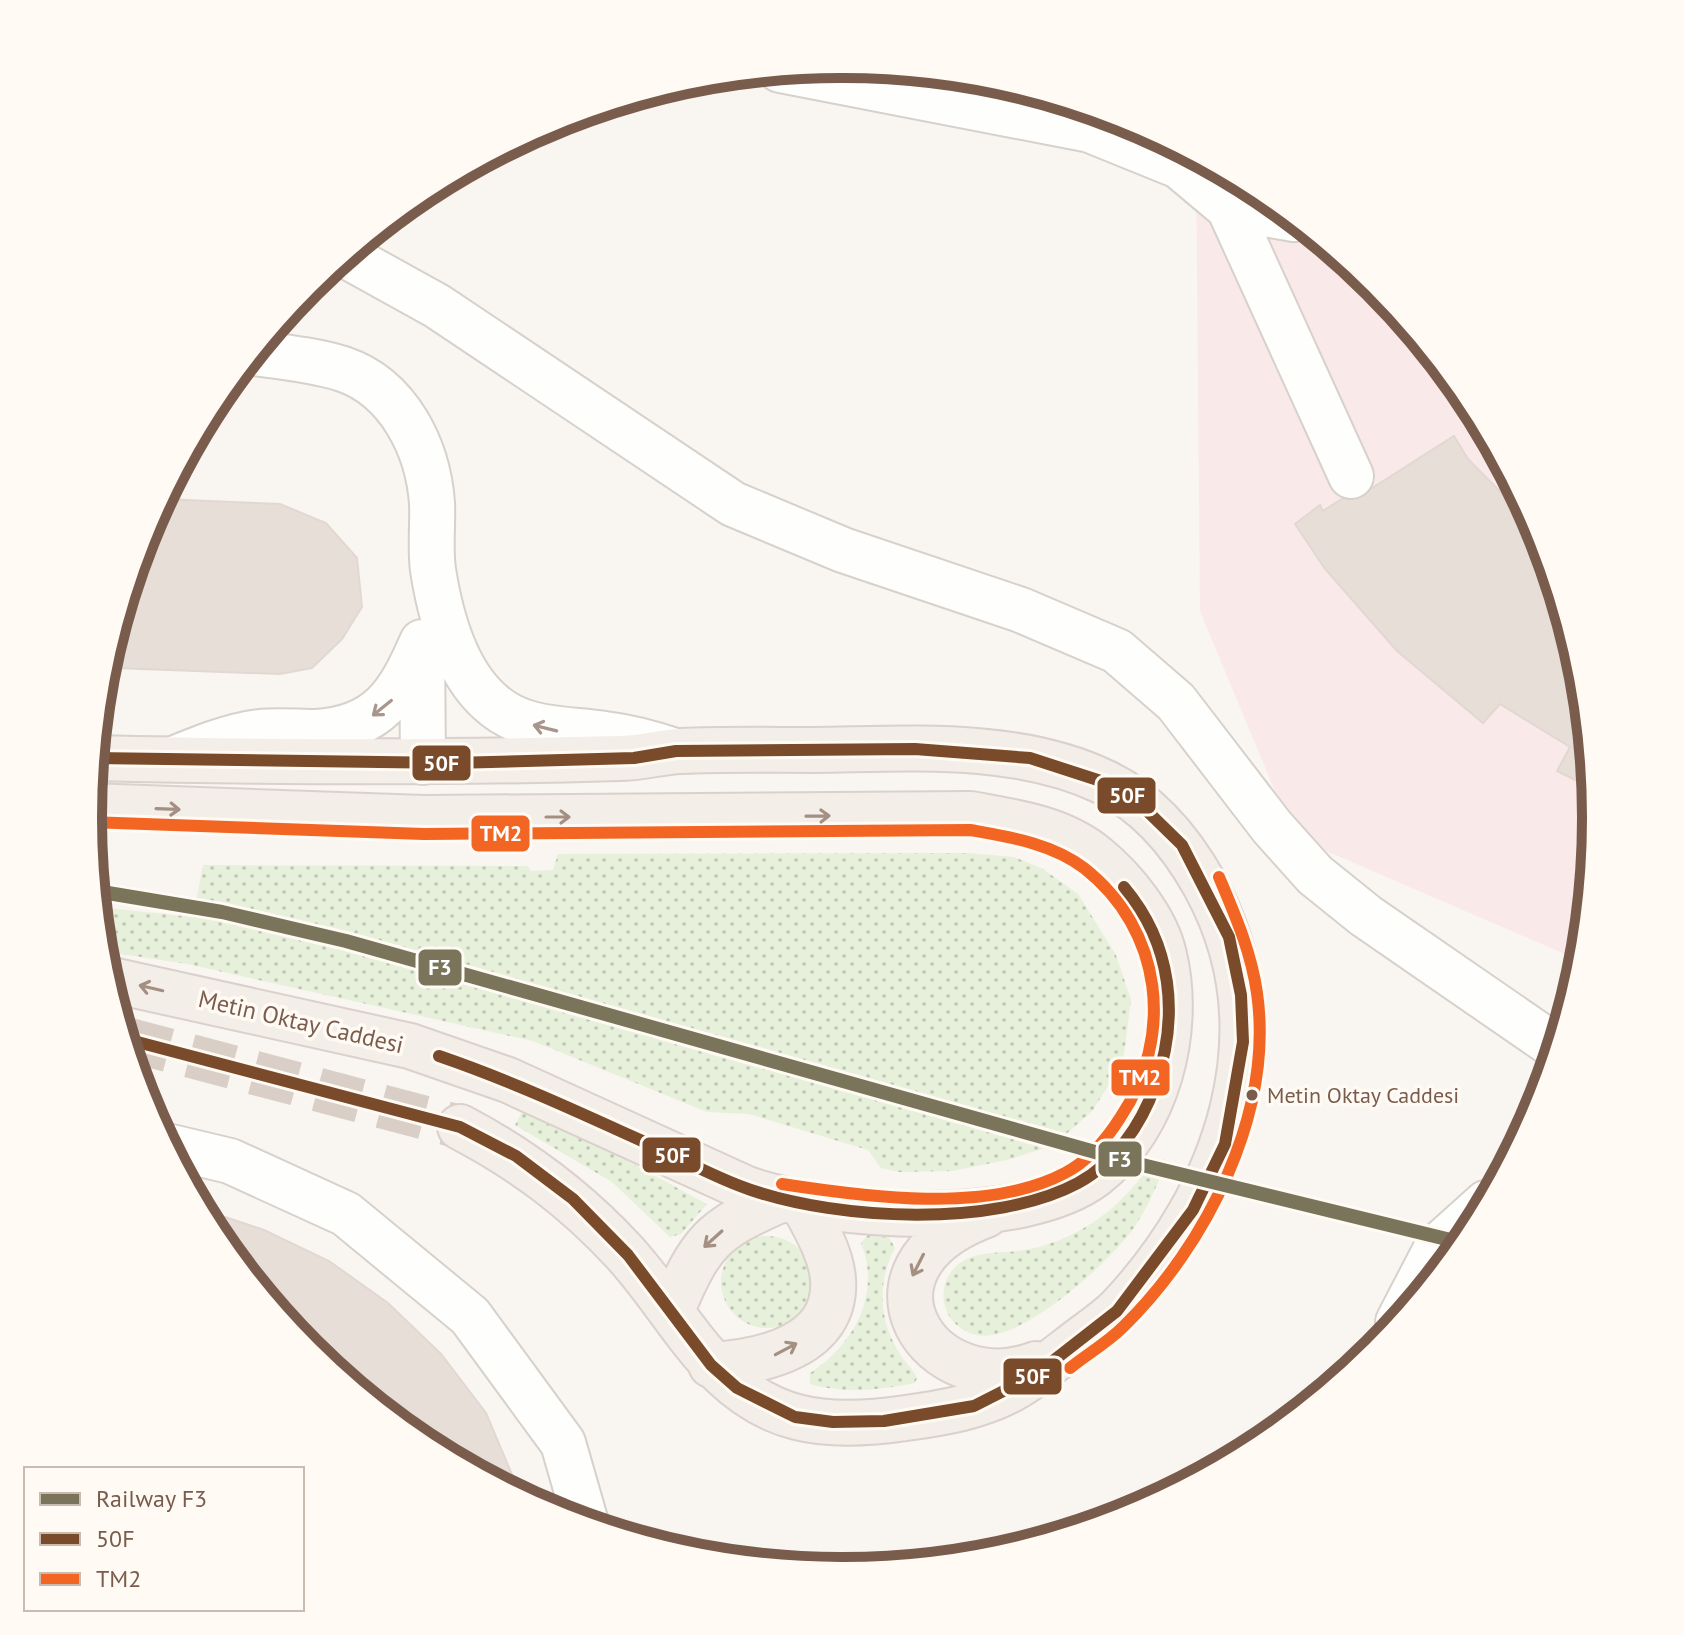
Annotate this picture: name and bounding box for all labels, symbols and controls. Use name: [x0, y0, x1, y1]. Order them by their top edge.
one-way arrow: [372, 699, 393, 716]
one-way arrow: [532, 719, 558, 734]
line badge: 50F: [411, 744, 472, 782]
text: 50F: [423, 749, 459, 777]
line badge: 50F: [1096, 776, 1157, 815]
text: 50F: [1109, 781, 1145, 809]
one-way arrow: [154, 802, 180, 817]
one-way arrow: [804, 808, 831, 823]
one-way arrow: [544, 809, 571, 825]
line badge: TM2: [470, 814, 531, 853]
text: TM2: [480, 819, 522, 847]
line badge: F3: [417, 948, 463, 987]
text: F3: [428, 953, 452, 981]
one-way arrow: [139, 980, 165, 995]
street label: Metin Oktay Caddesi: [195, 983, 407, 1060]
line badge: TM2: [1110, 1058, 1171, 1097]
text: TM2: [1119, 1063, 1161, 1091]
place label: Metin Oktay Caddesi: [1267, 1081, 1459, 1109]
marker: Metin Oktay Caddesi: [1244, 1087, 1260, 1103]
line badge: 50F: [641, 1136, 702, 1174]
line badge: F3: [1097, 1140, 1143, 1178]
text: 50F: [654, 1141, 690, 1169]
text: F3: [1108, 1145, 1132, 1173]
one-way arrow: [703, 1229, 723, 1247]
one-way arrow: [910, 1253, 926, 1277]
one-way arrow: [774, 1341, 797, 1357]
line badge: 50F: [1002, 1357, 1063, 1396]
text: 50F: [1014, 1362, 1050, 1390]
legend: [24, 1467, 304, 1611]
text: Railway F3: [96, 1483, 207, 1514]
text: 50F: [96, 1523, 135, 1554]
text: TM2: [96, 1563, 141, 1594]

